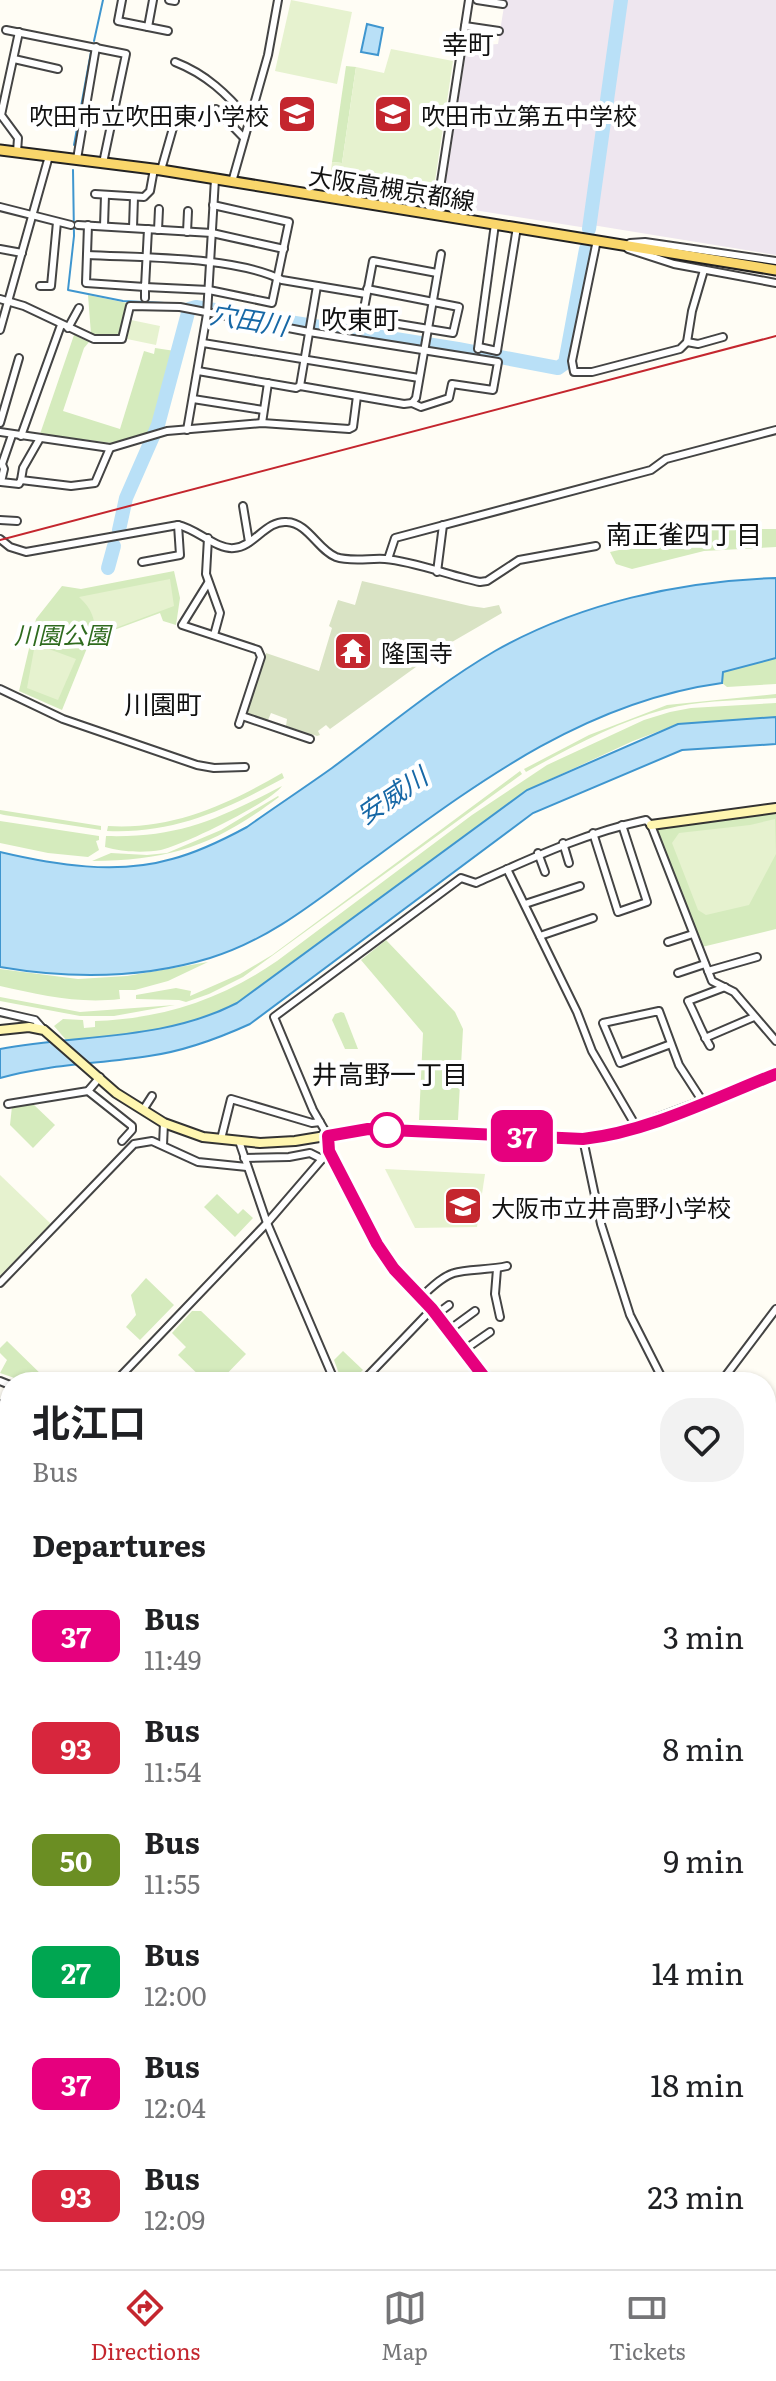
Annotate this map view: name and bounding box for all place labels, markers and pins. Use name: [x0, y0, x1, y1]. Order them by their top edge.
school or university icon: 吹田市立吹田東小学校: [276, 93, 318, 135]
school or university icon: 吹田市立第五中学校: [372, 93, 414, 135]
place label: 吹田市立吹田東小学校: [29, 97, 269, 132]
place label: 吹田市立第五中学校: [421, 97, 637, 132]
temple icon: 隆国寺: [332, 630, 374, 672]
place label: 隆国寺: [381, 634, 453, 669]
unlabelled marker: [370, 1113, 404, 1147]
school or university icon: 大阪市立井高野小学校: [442, 1185, 484, 1227]
place label: 大阪市立井高野小学校: [491, 1189, 731, 1224]

